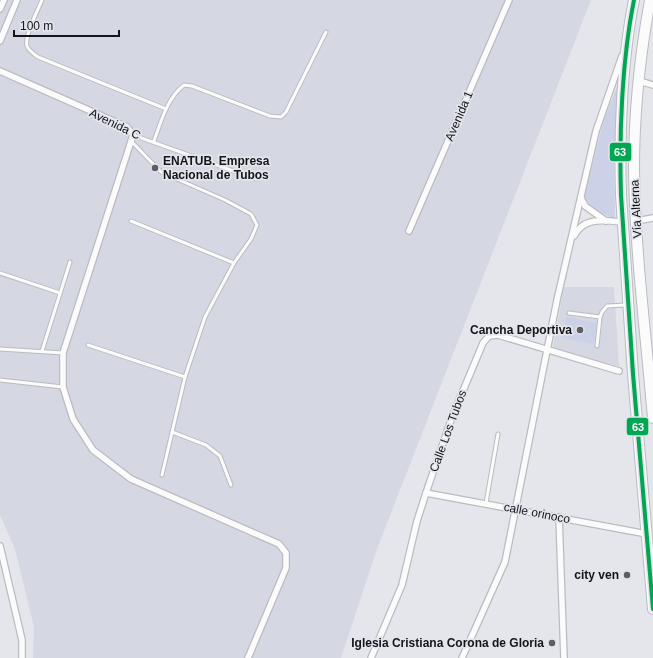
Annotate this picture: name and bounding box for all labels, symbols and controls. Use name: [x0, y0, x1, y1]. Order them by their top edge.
scale bar: [14, 12, 119, 38]
text: 100 m: [20, 19, 53, 33]
street label: Avenida 1: [442, 88, 476, 143]
street label: Avenida C: [87, 106, 143, 143]
line badge: 63: [609, 142, 632, 162]
text: 63: [614, 146, 626, 158]
place label: ENATUB. Empresa Nacional de Tubos: [163, 154, 270, 182]
marker: ENATUB. Empresa Nacional de Tubos: [150, 163, 160, 173]
street label: Vía Alterna: [627, 179, 645, 239]
place label: Cancha Deportiva: [470, 323, 572, 337]
marker: Cancha Deportiva: [575, 325, 585, 335]
street label: Calle Los Tubos: [427, 388, 469, 474]
line badge: 63: [626, 417, 649, 436]
text: 63: [632, 421, 644, 433]
street label: calle orinoco: [503, 500, 572, 526]
place label: city ven: [574, 568, 619, 582]
marker: city ven: [622, 570, 632, 580]
place label: Iglesia Cristiana Corona de Gloria: [351, 636, 544, 650]
marker: Iglesia Cristiana Corona de Gloria: [547, 638, 557, 648]

